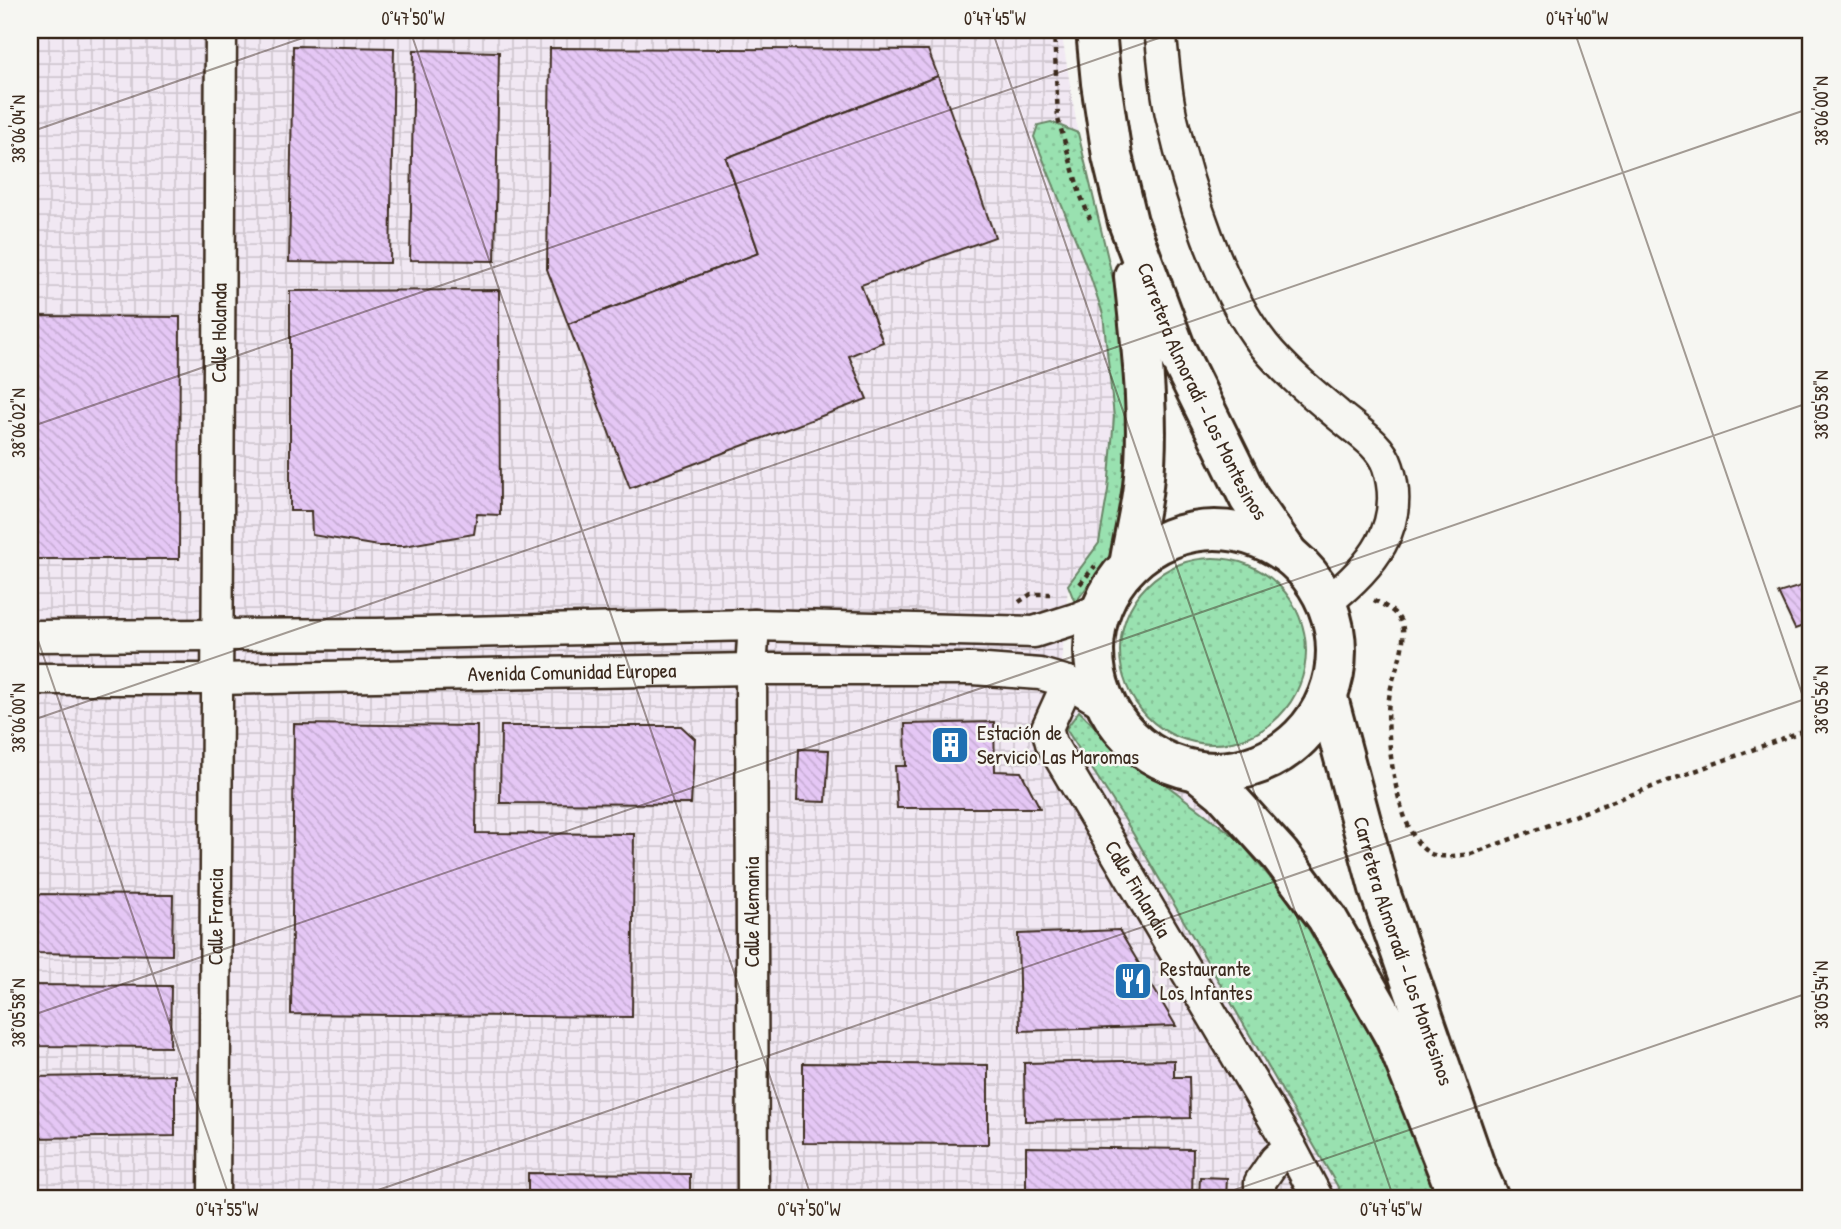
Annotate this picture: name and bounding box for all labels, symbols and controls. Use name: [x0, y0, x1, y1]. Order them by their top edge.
text: 0°47'50"W: [381, 6, 445, 31]
text: 0°47'45"W: [964, 6, 1026, 31]
text: 0°47'40"W: [1546, 6, 1608, 31]
text: 38°06'00"N: [1809, 76, 1834, 146]
text: 38°06'04"N: [6, 95, 31, 163]
street label: Carretera Almoradí - Los Montesinos: [1130, 258, 1275, 526]
street label: Calle Holanda: [204, 283, 233, 383]
text: 38°05'58"N: [1809, 370, 1834, 440]
text: 38°06'02"N: [6, 388, 31, 458]
street label: Avenida Comunidad Europea: [467, 655, 677, 688]
text: 38°05'56"N: [1809, 666, 1834, 734]
text: 38°06'00"N: [6, 683, 31, 753]
place label: Estación de Servicio Las Maromas: [977, 718, 1139, 771]
building icon: Estación de Servicio Las Maromas: [929, 724, 971, 766]
street label: Carretera Almoradí - Los Montesinos: [1346, 813, 1461, 1089]
street label: Calle Finlandia: [1098, 835, 1178, 943]
street label: Calle Alemania: [737, 856, 766, 968]
street label: Calle Francia: [200, 869, 230, 966]
place label: Restaurante Los Infantes: [1160, 954, 1253, 1007]
restaurant icon: Restaurante Los Infantes: [1112, 960, 1154, 1002]
text: 38°05'54"N: [1809, 961, 1834, 1029]
text: 38°05'58"N: [6, 978, 31, 1048]
text: 0°47'55"W: [196, 1197, 258, 1222]
text: 0°47'50"W: [777, 1197, 841, 1222]
text: 0°47'45"W: [1360, 1197, 1422, 1222]

